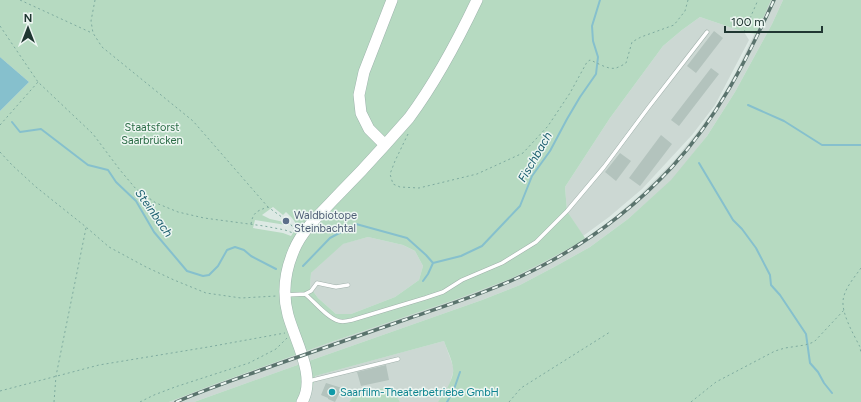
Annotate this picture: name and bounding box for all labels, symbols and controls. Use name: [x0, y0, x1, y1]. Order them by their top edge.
north arrow: [8, 8, 48, 48]
scale bar: [725, 8, 822, 34]
text: N: [24, 12, 32, 25]
text: 100 m: [731, 15, 765, 29]
park label: Staatsforst Saarbrücken: [121, 121, 183, 147]
water label: Fischbach: [515, 129, 555, 185]
water label: Steinbach: [132, 186, 176, 240]
place label: Waldbiotope Steinbachtal: [294, 209, 357, 235]
marker: Waldbiotope Steinbachtal: [281, 216, 291, 226]
place label: Saarfilm-Theaterbetriebe GmbH: [340, 386, 499, 399]
marker: Saarfilm-Theaterbetriebe GmbH: [327, 387, 337, 397]

